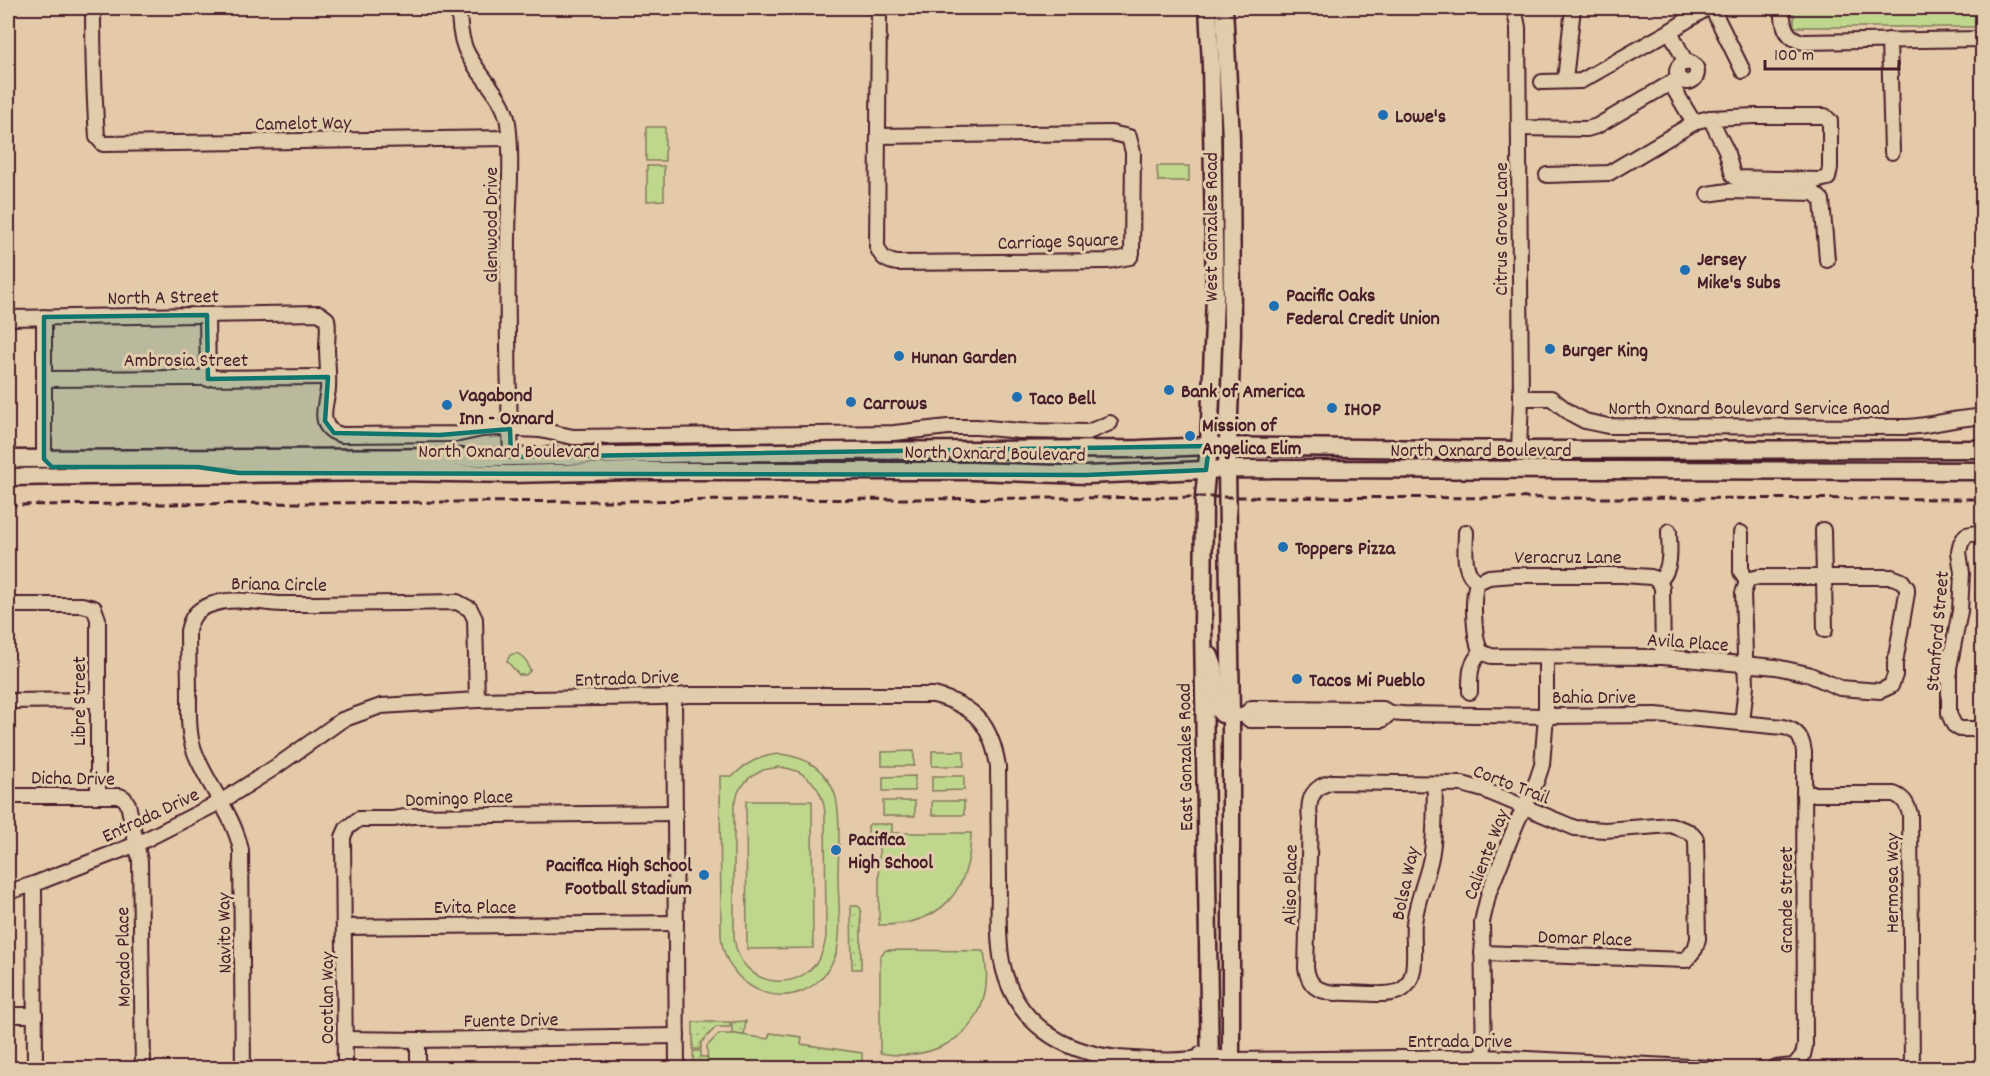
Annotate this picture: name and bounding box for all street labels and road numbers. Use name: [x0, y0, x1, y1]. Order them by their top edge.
street label: Camelot Way: [255, 110, 352, 140]
street label: West Gonzales Road: [1199, 152, 1227, 302]
street label: Citrus Grove Lane: [1489, 162, 1517, 296]
street label: Glenwood Drive: [479, 167, 507, 283]
street label: Carriage Square: [997, 227, 1119, 259]
street label: North A Street: [107, 284, 219, 314]
street label: Ambrosia Street: [124, 348, 248, 376]
street label: North Oxnard Boulevard Service Road: [1608, 396, 1890, 424]
street label: North Oxnard Boulevard: [1390, 438, 1572, 466]
street label: North Oxnard Boulevard: [418, 439, 600, 467]
street label: North Oxnard Boulevard: [904, 439, 1086, 471]
street label: Veracruz Lane: [1514, 545, 1622, 573]
street label: Stanford Street: [1920, 570, 1958, 693]
street label: Briana Circle: [231, 571, 327, 601]
street label: Avila Place: [1646, 627, 1730, 661]
street label: Libre Street: [67, 656, 95, 746]
street label: Entrada Drive: [574, 664, 680, 696]
street label: East Gonzales Road: [1172, 683, 1202, 831]
street label: Bahia Drive: [1552, 685, 1636, 713]
street label: Corto Trail: [1468, 758, 1554, 813]
street label: Dicha Drive: [31, 765, 115, 795]
street label: Entrada Drive: [98, 782, 205, 851]
street label: Domingo Place: [405, 784, 514, 816]
street label: Caliente Way: [1458, 805, 1518, 905]
street label: Hermosa Way: [1880, 832, 1908, 933]
street label: Bolsa Way: [1385, 843, 1429, 923]
street label: Aliso Place: [1277, 844, 1307, 926]
street label: Grande Street: [1774, 846, 1802, 954]
street label: Navito Way: [211, 891, 241, 974]
street label: Evita Place: [434, 895, 516, 923]
street label: Morado Place: [110, 906, 140, 1007]
street label: Domar Place: [1537, 924, 1633, 956]
street label: Ocotlan Way: [315, 951, 343, 1044]
street label: Fuente Drive: [463, 1007, 559, 1037]
street label: Entrada Drive: [1408, 1029, 1512, 1057]

